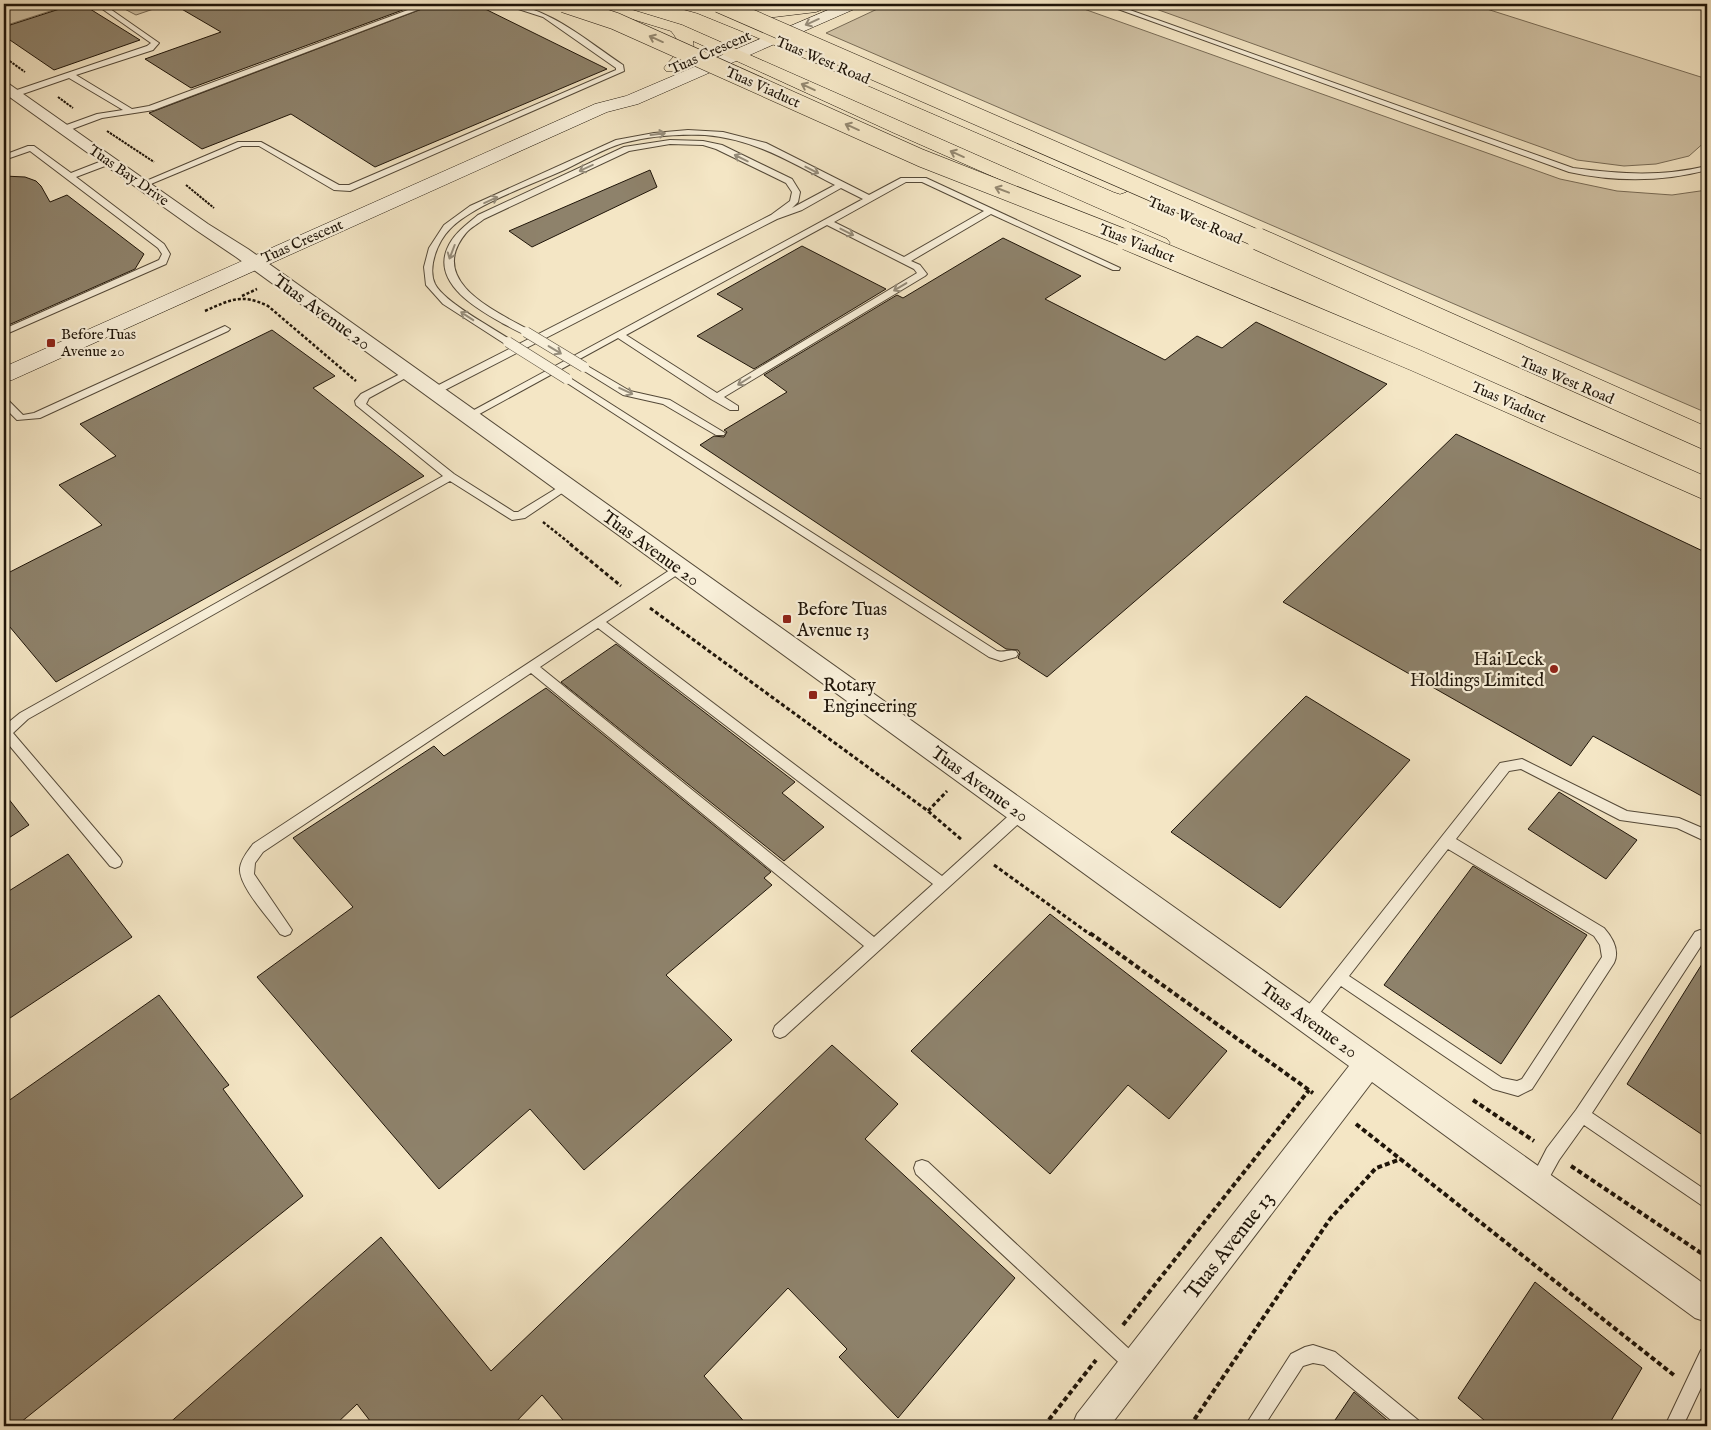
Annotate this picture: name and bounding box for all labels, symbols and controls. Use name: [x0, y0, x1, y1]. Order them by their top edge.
one-way arrow: [805, 18, 820, 28]
street label: Tuas Crescent: [667, 26, 754, 79]
street label: Tuas West Road: [773, 32, 874, 89]
one-way arrow: [649, 33, 664, 43]
street label: Tuas Viaduct: [722, 62, 803, 112]
one-way arrow: [801, 81, 816, 91]
one-way arrow: [845, 121, 860, 131]
one-way arrow: [649, 129, 665, 139]
street label: Tuas Bay Drive: [85, 141, 173, 210]
one-way arrow: [950, 149, 965, 159]
one-way arrow: [734, 153, 749, 162]
one-way arrow: [579, 164, 594, 173]
one-way arrow: [804, 166, 819, 175]
one-way arrow: [995, 184, 1010, 194]
street label: Tuas West Road: [1145, 192, 1246, 249]
one-way arrow: [483, 195, 498, 205]
street label: Tuas Crescent: [259, 215, 346, 268]
street label: Tuas Viaduct: [1096, 220, 1178, 267]
one-way arrow: [839, 228, 854, 237]
one-way arrow: [447, 244, 456, 259]
street label: Tuas Avenue 20: [268, 270, 374, 356]
one-way arrow: [894, 282, 908, 292]
one-way arrow: [461, 310, 475, 320]
place label: Before Tuas Avenue 20: [60, 325, 136, 361]
marker: Before Tuas Avenue 20: [45, 337, 57, 349]
one-way arrow: [547, 345, 561, 355]
street label: Tuas West Road: [1517, 352, 1618, 409]
one-way arrow: [738, 376, 752, 386]
street label: Tuas Viaduct: [1468, 377, 1549, 427]
one-way arrow: [618, 387, 633, 397]
street label: Tuas Avenue 20: [597, 506, 703, 592]
place label: Before Tuas Avenue 13: [796, 599, 887, 643]
marker: Before Tuas Avenue 13: [781, 613, 793, 625]
place label: Hai Leck Holdings Limited: [1410, 649, 1544, 693]
marker: Hai Leck Holdings Limited: [1548, 663, 1560, 675]
place label: Rotary Engineering: [823, 675, 917, 719]
marker: Rotary Engineering: [807, 689, 819, 701]
street label: Tuas Avenue 20: [926, 742, 1032, 828]
street label: Tuas Avenue 20: [1255, 978, 1361, 1064]
street label: Tuas Avenue 13: [1180, 1186, 1281, 1305]

